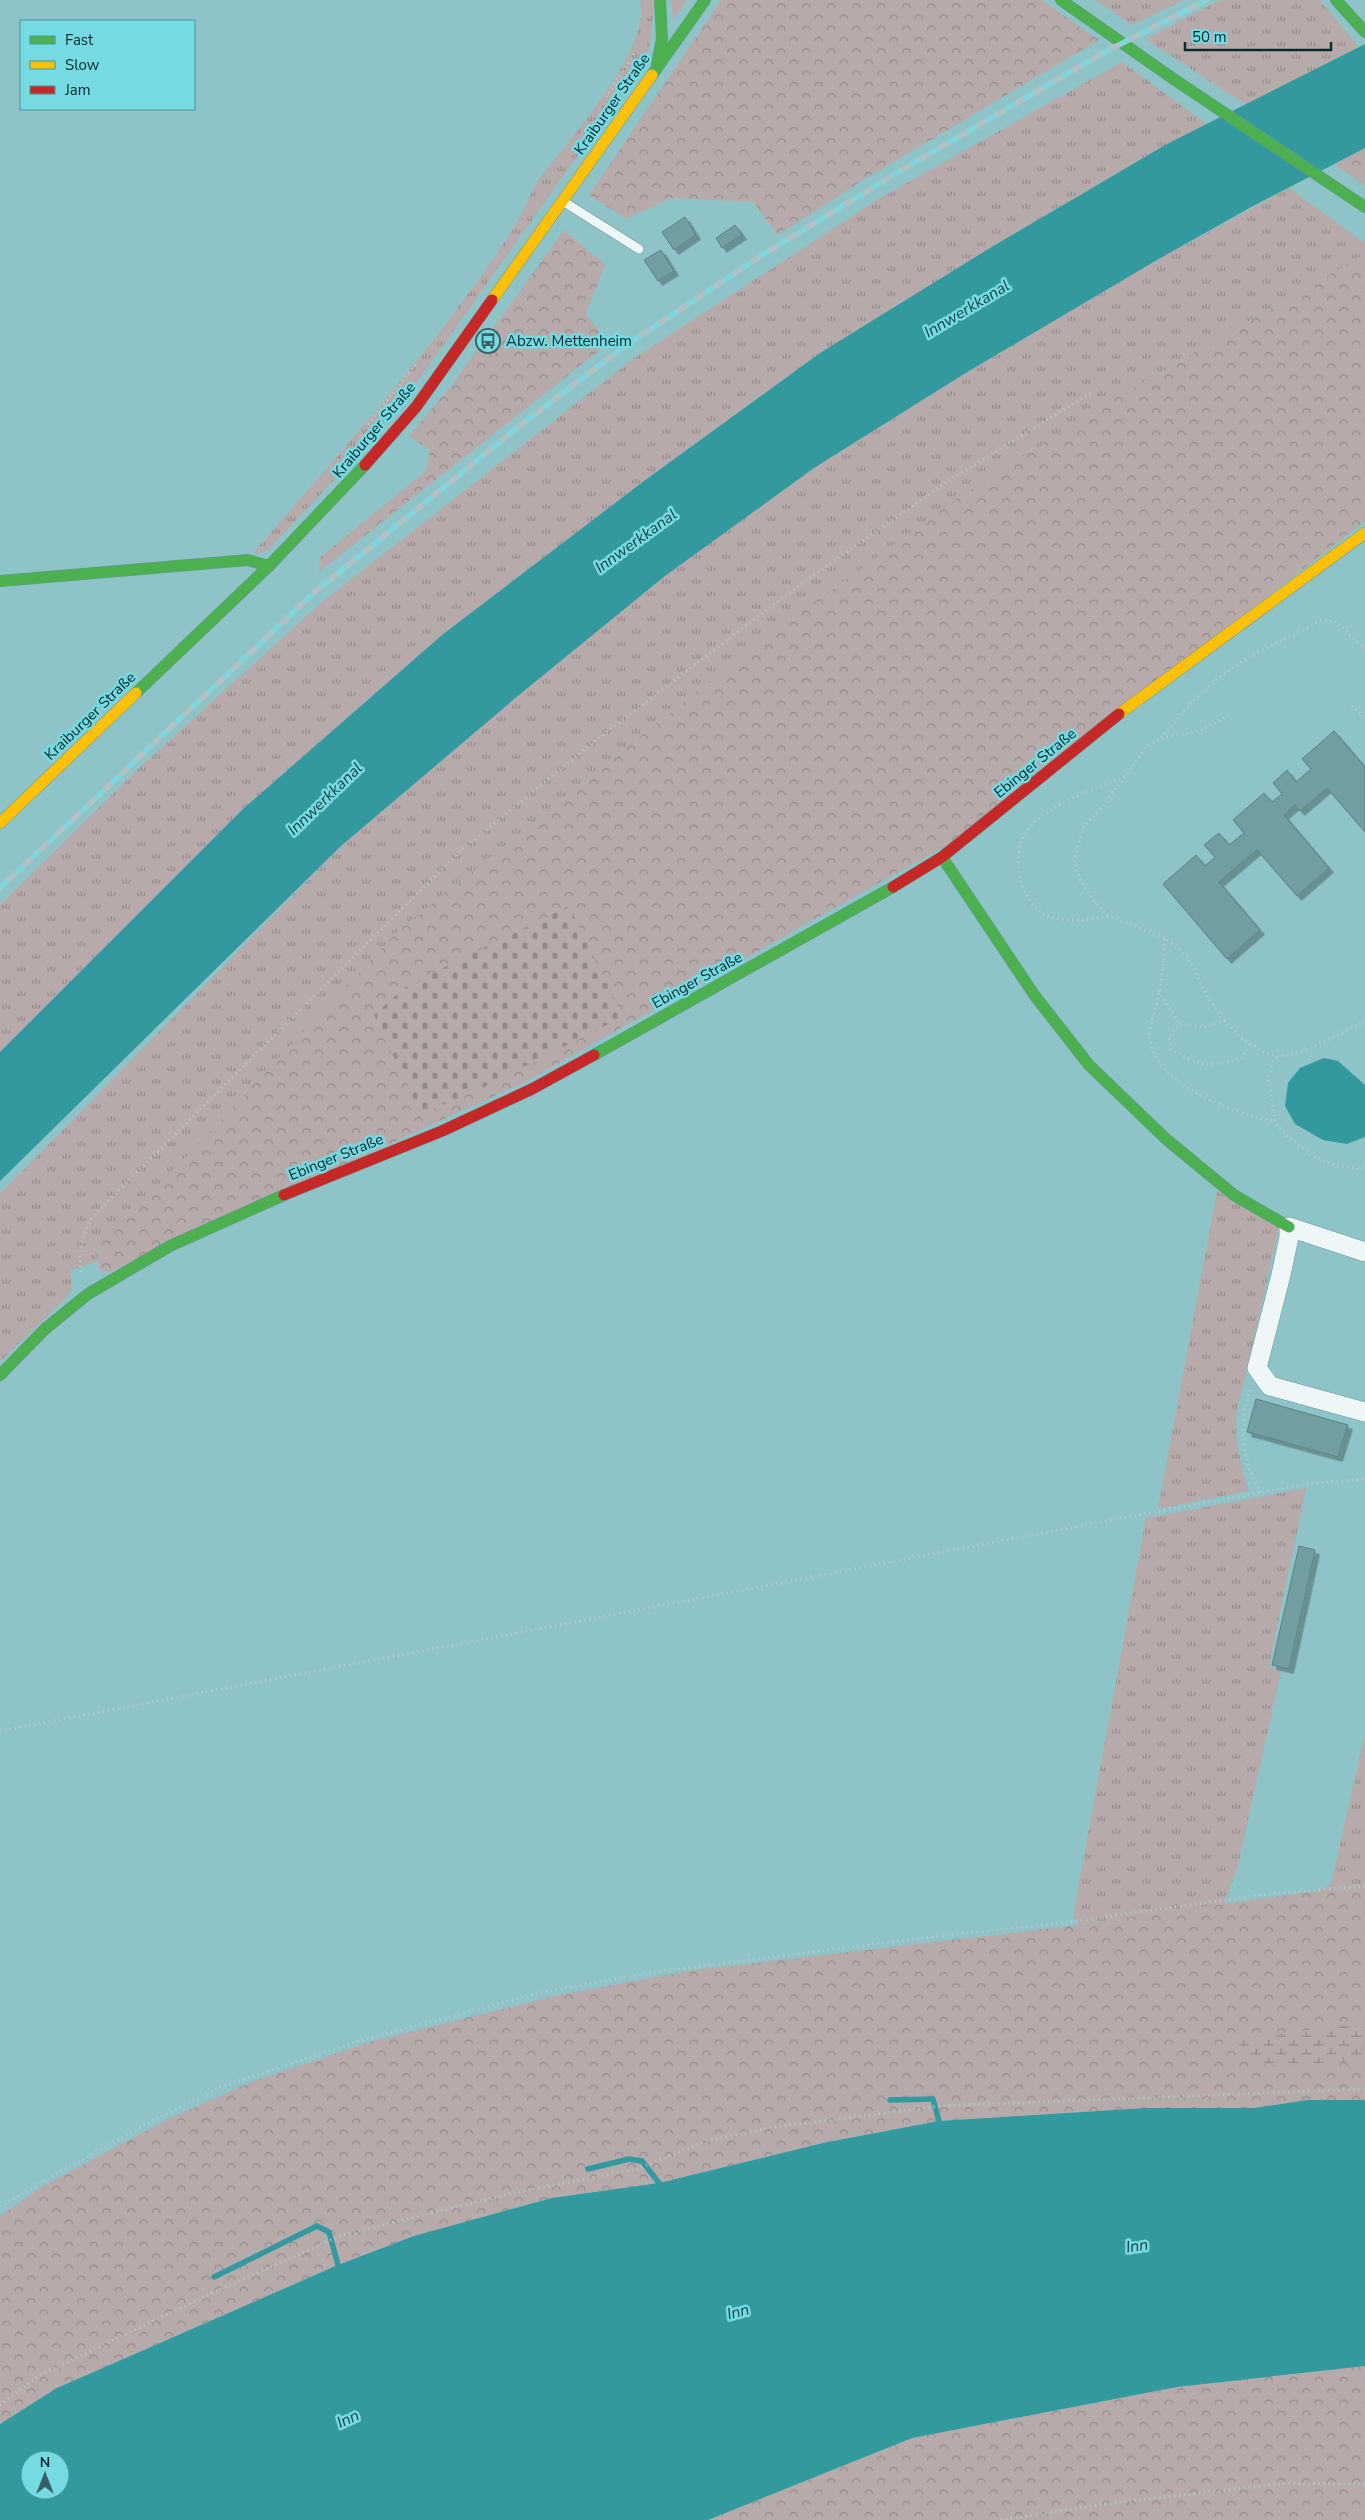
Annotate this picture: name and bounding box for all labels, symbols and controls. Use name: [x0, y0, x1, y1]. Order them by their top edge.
legend: [20, 20, 195, 110]
scale bar: [1185, 20, 1331, 52]
text: 50 m: [1192, 27, 1227, 47]
text: Fast: [65, 30, 94, 50]
street label: Kraiburger Straße: [570, 49, 654, 159]
text: Slow: [65, 55, 100, 75]
text: Jam: [64, 80, 91, 100]
water label: Innwerkkanal: [920, 275, 1014, 343]
bus stop icon: Abzw. Mettenheim: [475, 328, 501, 354]
place label: Abzw. Mettenheim: [506, 331, 632, 351]
street label: Kraiburger Straße: [328, 378, 420, 482]
water label: Innwerkkanal: [590, 504, 682, 578]
street label: Kraiburger Straße: [40, 667, 140, 765]
street label: Ebinger Straße: [990, 724, 1080, 802]
water label: Innwerkkanal: [283, 757, 368, 840]
street label: Ebinger Straße: [648, 947, 746, 1013]
street label: Ebinger Straße: [286, 1129, 386, 1185]
water label: Inn: [1124, 2234, 1150, 2258]
water label: Inn: [725, 2299, 751, 2325]
water label: Inn: [333, 2404, 363, 2434]
north arrow: [20, 2450, 70, 2500]
text: N: [40, 2453, 50, 2472]

